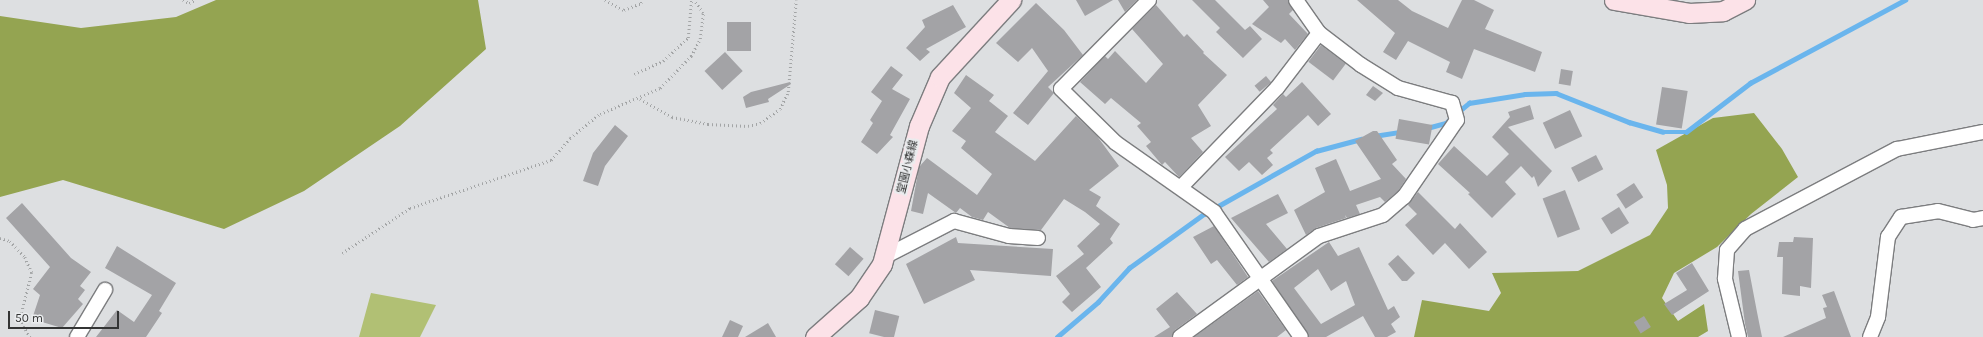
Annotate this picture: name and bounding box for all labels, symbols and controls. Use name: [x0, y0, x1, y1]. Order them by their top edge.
street label: 堂園小森線: [895, 139, 921, 195]
scale bar: [10, 303, 121, 329]
text: 50 m: [15, 311, 43, 325]

